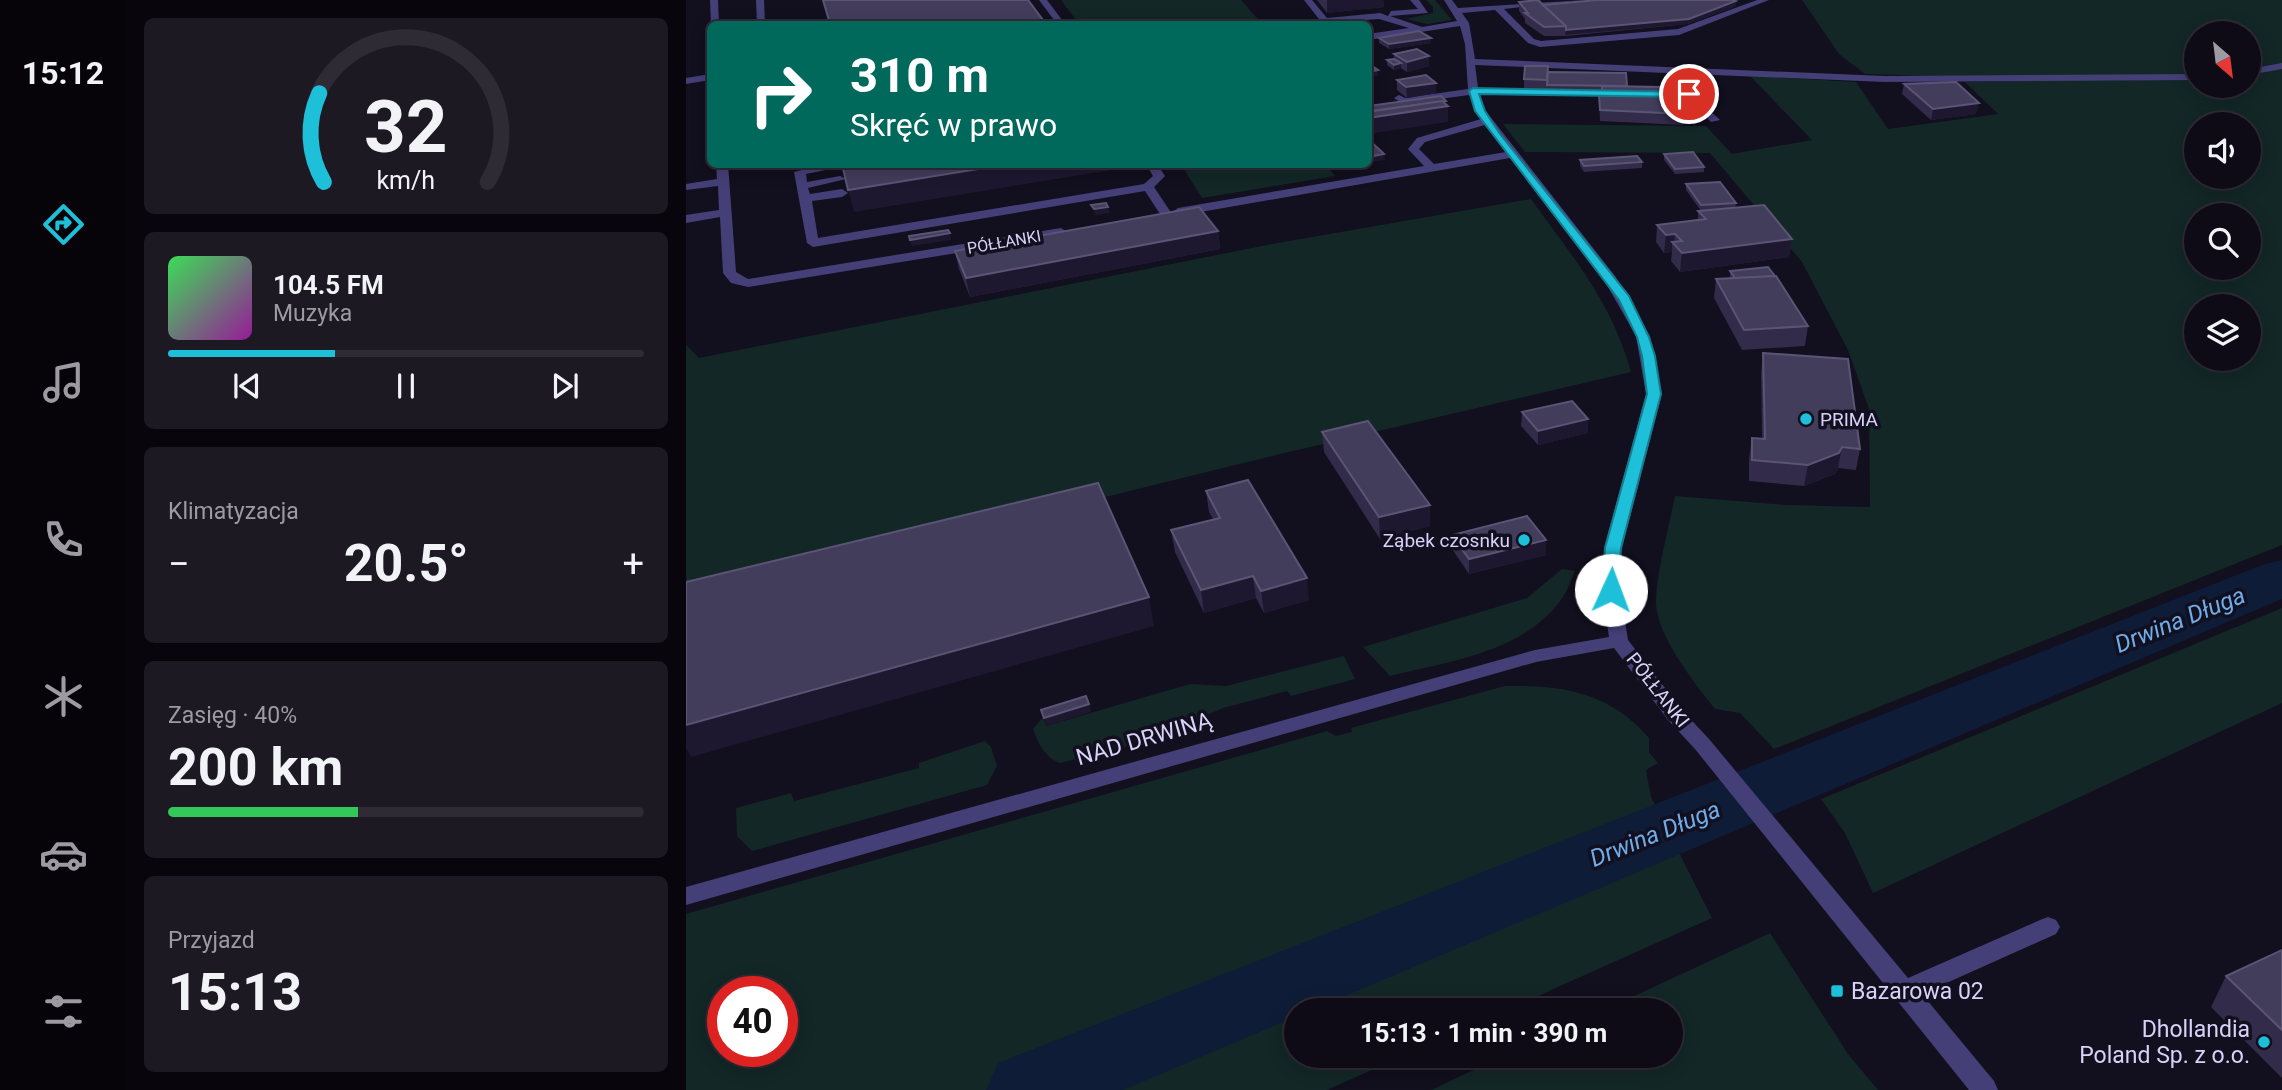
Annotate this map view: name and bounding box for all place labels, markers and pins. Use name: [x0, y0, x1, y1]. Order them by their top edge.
pin: [1659, 64, 1719, 124]
place label: PRIMA: [1820, 408, 1879, 431]
marker: PRIMA: [1798, 411, 1814, 427]
place label: Ząbek czosnku: [1383, 529, 1510, 552]
marker: Ząbek czosnku: [1516, 532, 1532, 548]
place label: Bazarowa 02: [1851, 978, 1984, 1005]
marker: Bazarowa 02: [1829, 983, 1845, 999]
place label: Dhollandia Poland Sp. z o.o.: [2079, 1016, 2250, 1069]
marker: Dhollandia Poland Sp. z o.o.: [2256, 1034, 2272, 1050]

